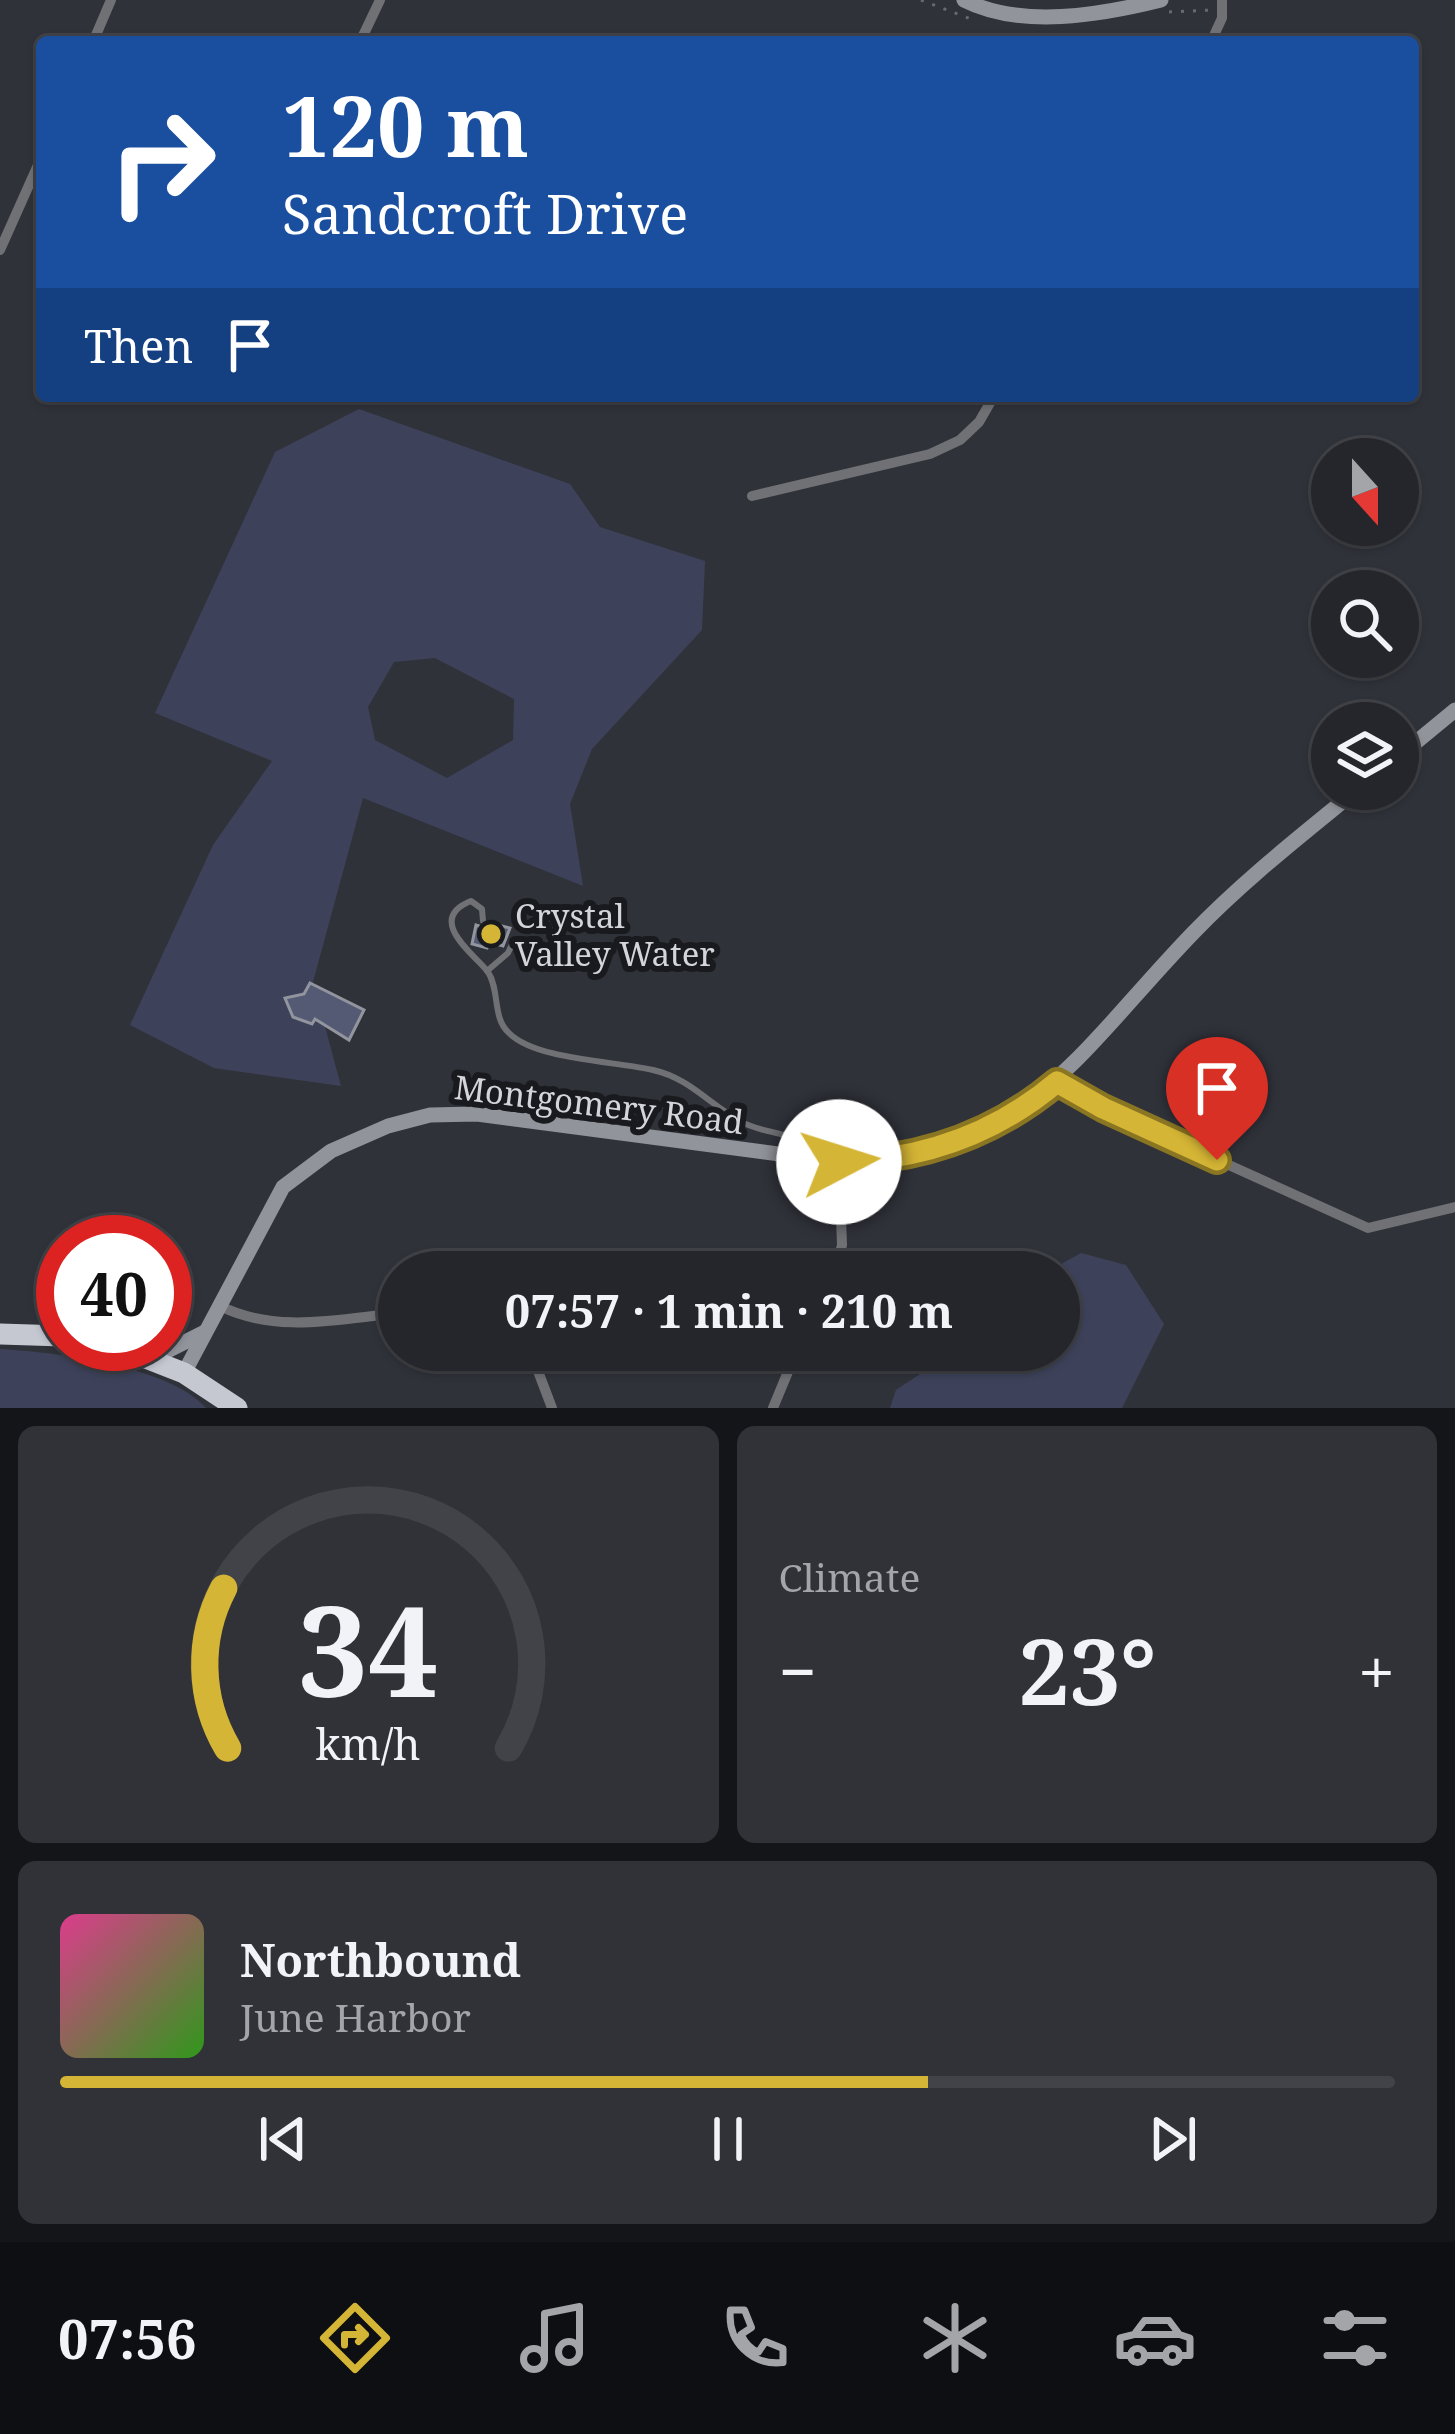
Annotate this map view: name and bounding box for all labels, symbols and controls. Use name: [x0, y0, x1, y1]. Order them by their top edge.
text: 120 m: [282, 67, 529, 182]
icon: right: [84, 84, 240, 240]
text: Sandcroft Drive: [282, 176, 688, 250]
icon: arrive: [217, 312, 283, 378]
text: Then: [84, 315, 193, 376]
north arrow: [1311, 438, 1419, 546]
map controls: [1311, 438, 1419, 810]
button: search: [1311, 570, 1419, 678]
button: layers: [1311, 702, 1419, 810]
place label: Crystal Valley Water: [515, 893, 715, 976]
marker: Crystal Valley Water: [478, 921, 504, 947]
pin: [1166, 1037, 1268, 1160]
icon: arrive: [1184, 1055, 1250, 1121]
street label: Montgomery Road: [452, 1064, 746, 1144]
position arrow: [776, 1099, 902, 1225]
speed limit sign: 40: [36, 1215, 192, 1371]
text: 07:57 · 1 min · 210 m: [505, 1280, 953, 1341]
text: Climate: [779, 1550, 920, 1603]
text: 34: [298, 1564, 439, 1734]
text: 23°: [1019, 1609, 1156, 1731]
text: −: [779, 1625, 817, 1715]
text: +: [1358, 1625, 1395, 1715]
text: km/h: [316, 1713, 421, 1772]
text: Northbound: [240, 1929, 521, 1990]
text: June Harbor: [240, 1990, 471, 2043]
icon: previous: [250, 2106, 316, 2172]
icon: pause: [695, 2106, 761, 2172]
icon: next: [1140, 2106, 1206, 2172]
icon: directions: [313, 2296, 397, 2380]
icon: music: [513, 2296, 597, 2380]
icon: phone: [713, 2296, 797, 2380]
icon: climate: [913, 2296, 997, 2380]
icon: car: [1113, 2296, 1197, 2380]
icon: filters: [1313, 2296, 1397, 2380]
text: 07:56: [58, 2301, 197, 2375]

